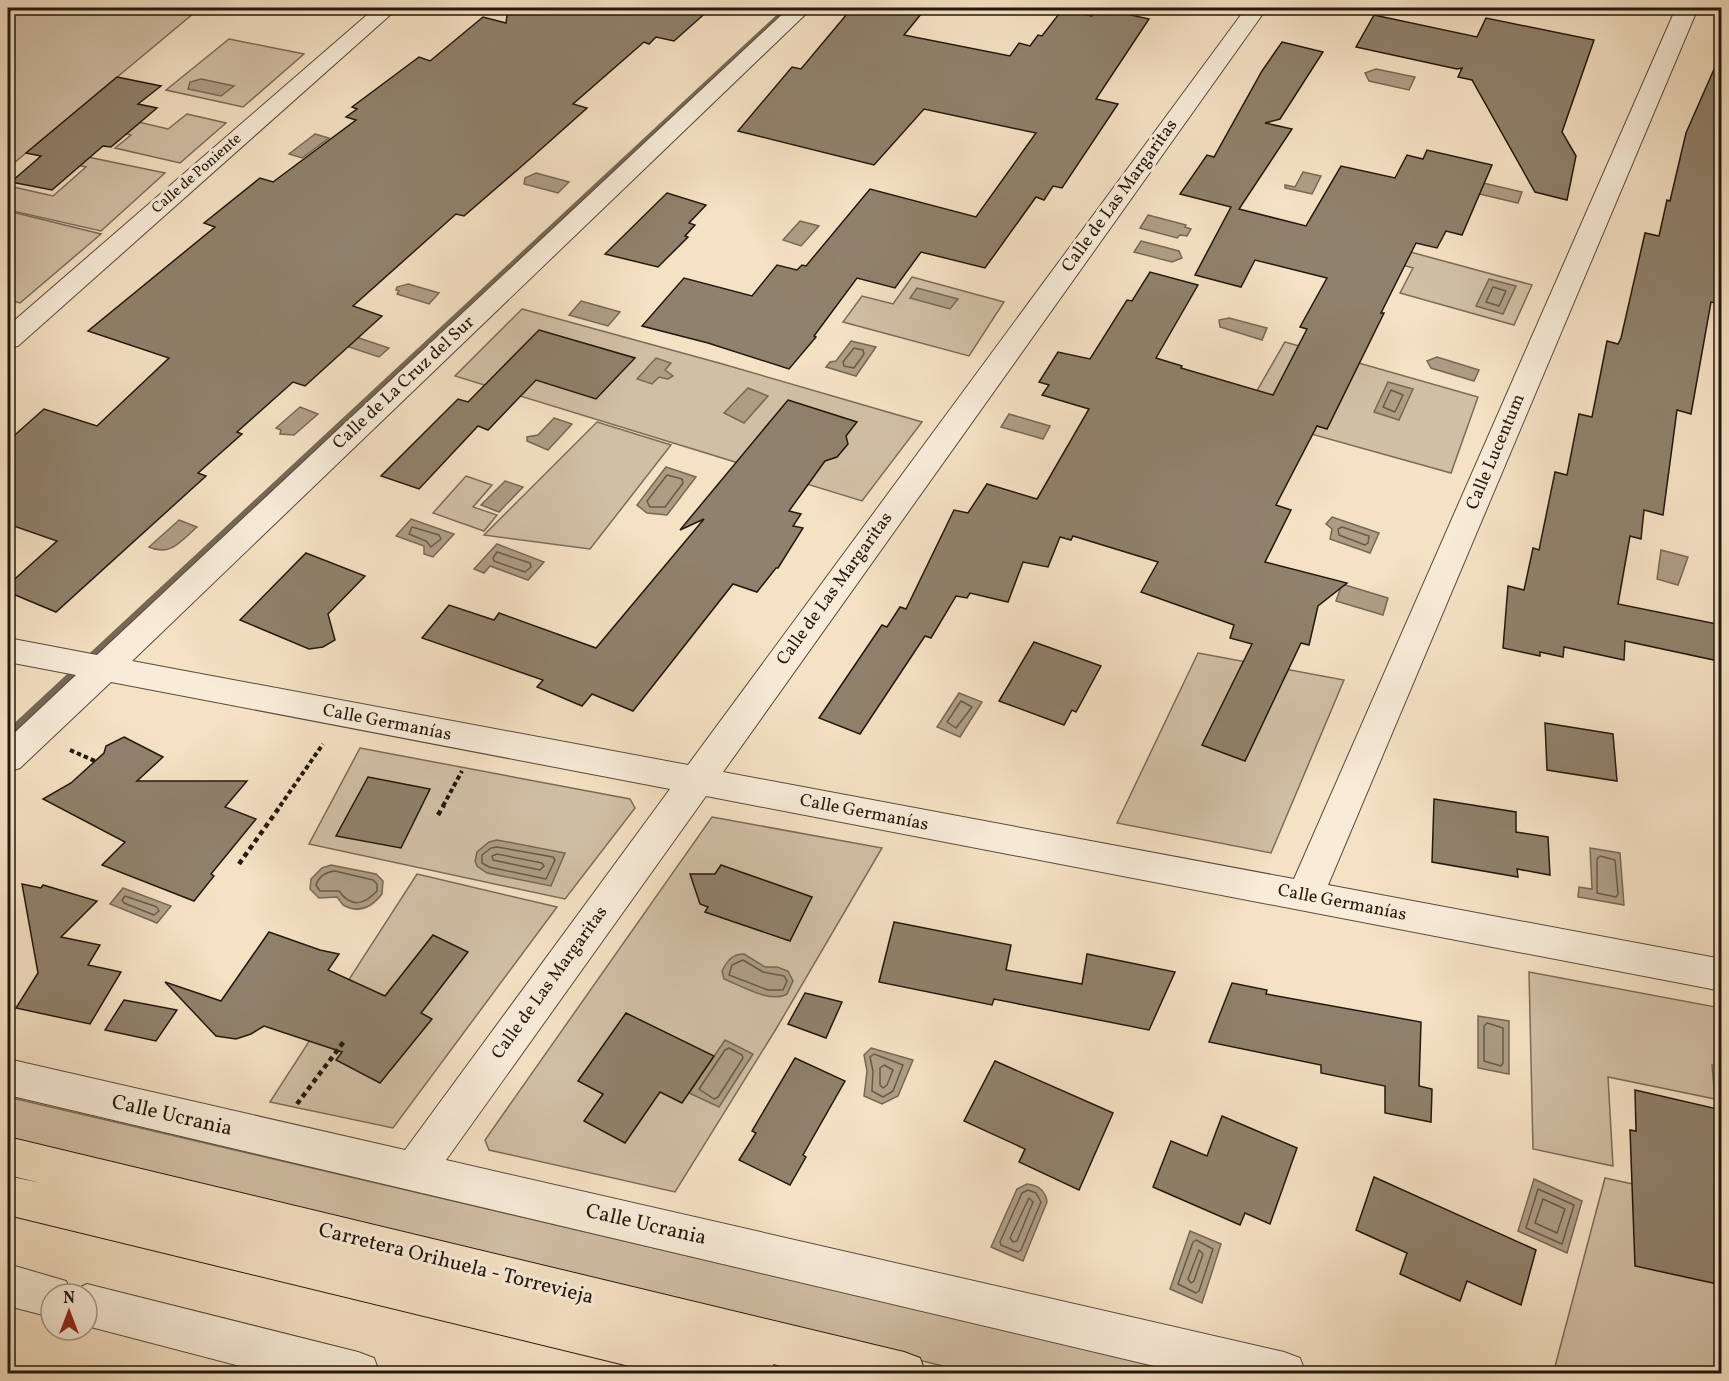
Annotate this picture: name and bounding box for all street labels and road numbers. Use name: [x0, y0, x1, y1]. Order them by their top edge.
street label: Calle de Las Margaritas: [1056, 114, 1184, 278]
street label: Calle de Poniente: [147, 129, 247, 219]
street label: Calle de La Cruz del Sur: [327, 310, 481, 456]
street label: Calle Lucentum: [1460, 390, 1532, 514]
street label: Calle de Las Margaritas: [771, 507, 899, 671]
street label: Calle Germanías: [321, 698, 453, 748]
street label: Calle Germanías: [798, 788, 930, 838]
street label: Calle Germanías: [1276, 878, 1408, 928]
street label: Calle de Las Margaritas: [486, 901, 614, 1065]
street label: Calle Ucrania: [109, 1088, 235, 1144]
street label: Calle Ucrania: [583, 1197, 709, 1253]
street label: Carretera Orihuela - Torrevieja: [315, 1216, 597, 1312]

